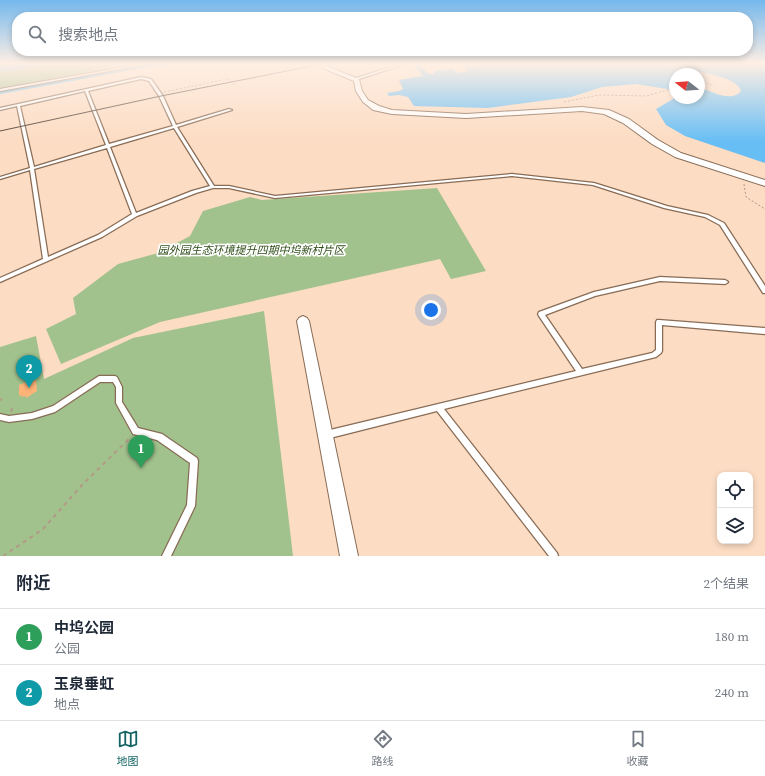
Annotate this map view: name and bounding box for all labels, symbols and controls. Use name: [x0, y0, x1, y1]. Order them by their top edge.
search box: [12, 12, 753, 56]
icon: search: [26, 23, 48, 45]
text: 搜索地点: [58, 24, 118, 45]
north arrow: [669, 68, 705, 104]
park label: 园外园生态环境提升四期中坞新村片区: [158, 243, 346, 258]
your location: [421, 300, 441, 320]
pin: 2: [16, 355, 42, 388]
pin: 1: [128, 435, 154, 468]
map controls: [717, 472, 753, 544]
button: locate: [717, 472, 753, 508]
button: layers: [717, 508, 753, 544]
text: 附近: [16, 571, 50, 595]
text: 2个结果: [703, 575, 749, 592]
text: 中坞公园: [54, 617, 114, 638]
text: 1: [25, 628, 33, 645]
text: 180 m: [715, 628, 749, 645]
text: 公园: [54, 640, 80, 657]
text: 玉泉垂虹: [54, 673, 114, 694]
text: 2: [25, 684, 33, 701]
text: 240 m: [715, 684, 749, 701]
text: 地点: [54, 696, 80, 713]
tab: 地图: [117, 728, 139, 769]
tab: 路线: [372, 728, 394, 769]
tab: 收藏: [627, 728, 649, 769]

